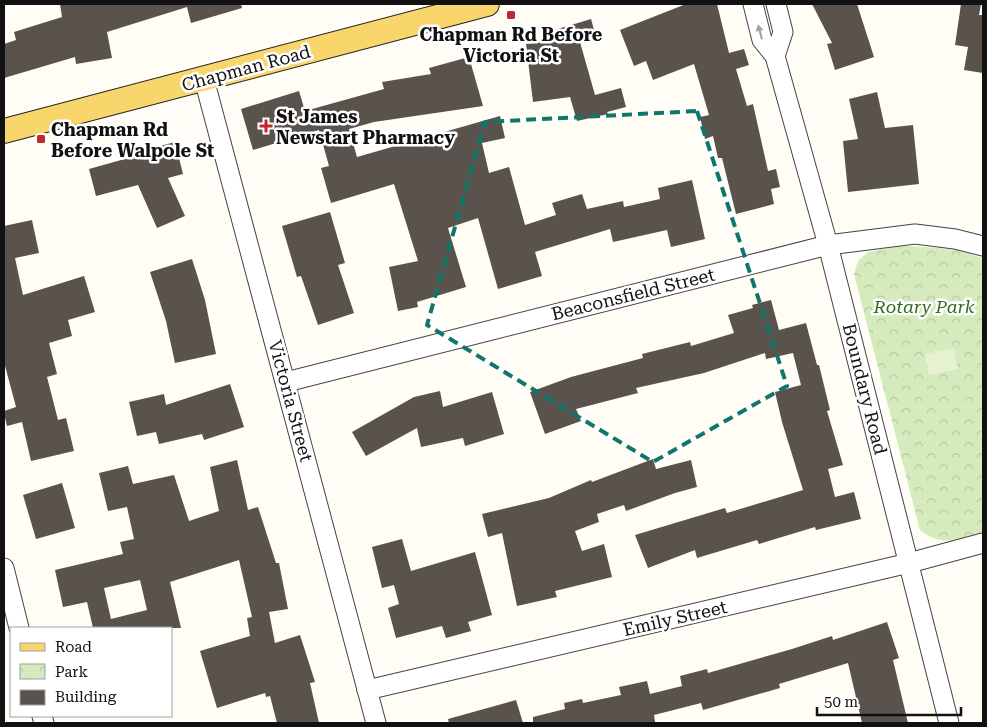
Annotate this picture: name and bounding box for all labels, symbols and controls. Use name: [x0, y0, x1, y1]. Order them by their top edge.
marker: Chapman Rd Before Victoria St: [505, 9, 517, 21]
place label: Chapman Rd Before Victoria St: [420, 24, 603, 66]
one-way arrow: [756, 24, 764, 39]
street label: Chapman Road: [179, 41, 313, 95]
place label: St James Newstart Pharmacy: [276, 106, 455, 148]
place label: Chapman Rd Before Walpole St: [51, 119, 214, 161]
marker: St James Newstart Pharmacy: [260, 120, 272, 132]
marker: Chapman Rd Before Walpole St: [35, 133, 47, 145]
street label: Beaconsfield Street: [549, 263, 717, 324]
park label: Rotary Park: [873, 296, 975, 317]
street label: Boundary Road: [839, 321, 892, 457]
street label: Victoria Street: [265, 338, 317, 464]
street label: Emily Street: [621, 596, 729, 640]
legend: [10, 627, 172, 717]
text: Road: [55, 638, 92, 656]
text: Park: [55, 663, 89, 681]
scale bar: [817, 684, 961, 716]
text: Building: [55, 688, 117, 706]
text: 50 m: [824, 693, 859, 711]

